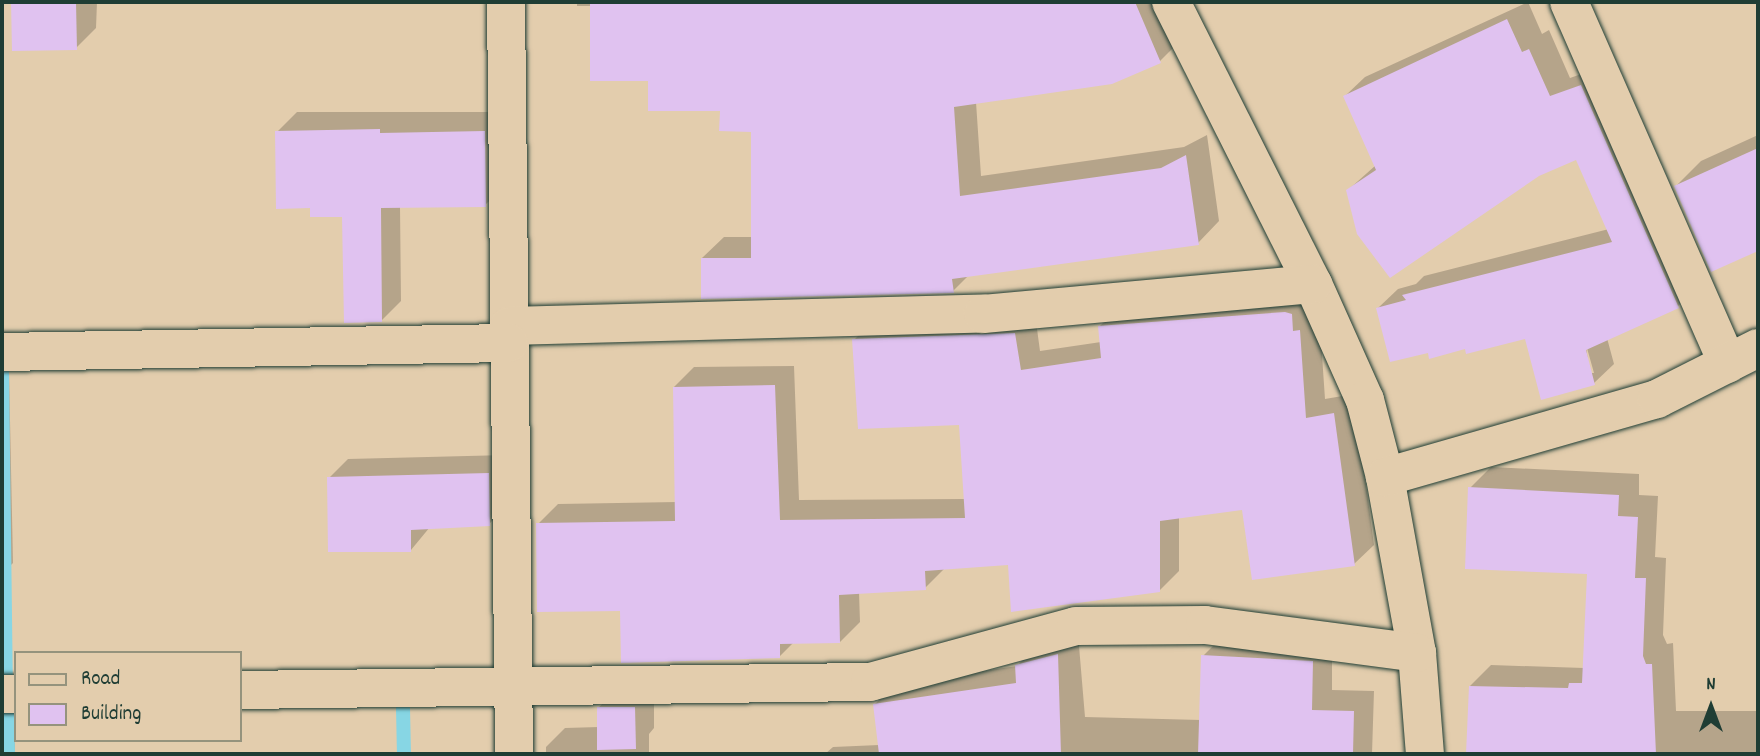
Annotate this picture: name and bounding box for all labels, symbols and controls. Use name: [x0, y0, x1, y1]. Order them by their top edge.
legend: [14, 651, 242, 742]
text: Road: [81, 665, 120, 695]
north arrow: [1676, 672, 1746, 742]
text: N: [1706, 672, 1716, 699]
text: Building: [81, 700, 141, 730]

